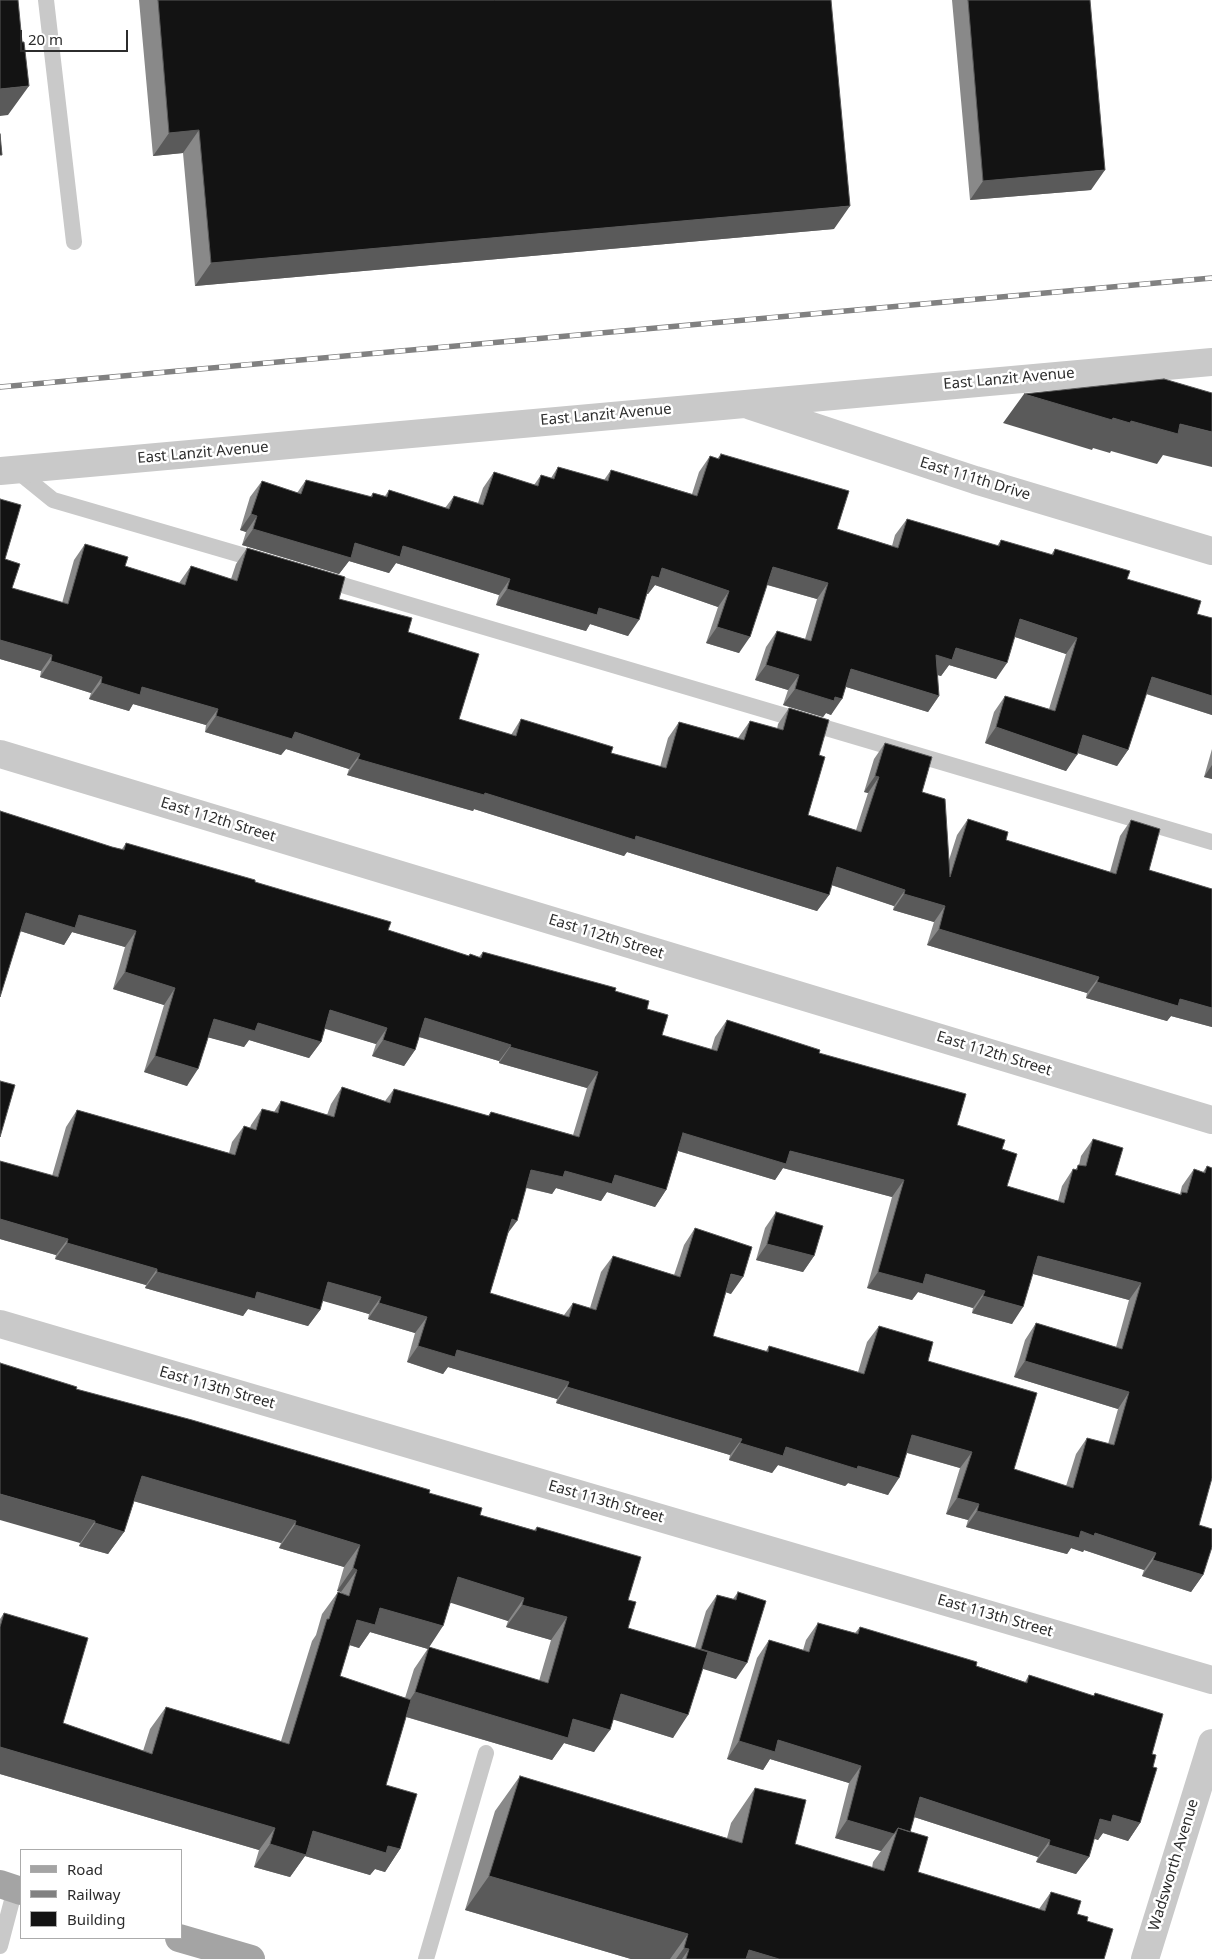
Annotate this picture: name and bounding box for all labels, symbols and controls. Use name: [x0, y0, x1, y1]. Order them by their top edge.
scale bar: [22, 20, 130, 52]
text: 20 m: [28, 29, 63, 49]
street label: East Lanzit Avenue: [943, 364, 1075, 394]
street label: East Lanzit Avenue: [540, 400, 672, 430]
street label: East Lanzit Avenue: [137, 438, 269, 468]
street label: East 111th Drive: [918, 454, 1032, 504]
street label: East 112th Street: [158, 794, 278, 846]
street label: East 112th Street: [546, 911, 666, 963]
street label: East 112th Street: [934, 1028, 1054, 1080]
street label: East 113th Street: [157, 1363, 277, 1413]
street label: East 113th Street: [546, 1477, 666, 1527]
street label: East 113th Street: [935, 1591, 1055, 1641]
street label: Wadsworth Avenue: [1145, 1797, 1203, 1933]
legend: [20, 1849, 182, 1939]
text: Road: [67, 1859, 103, 1879]
text: Railway: [67, 1884, 120, 1904]
text: Building: [67, 1909, 125, 1929]

